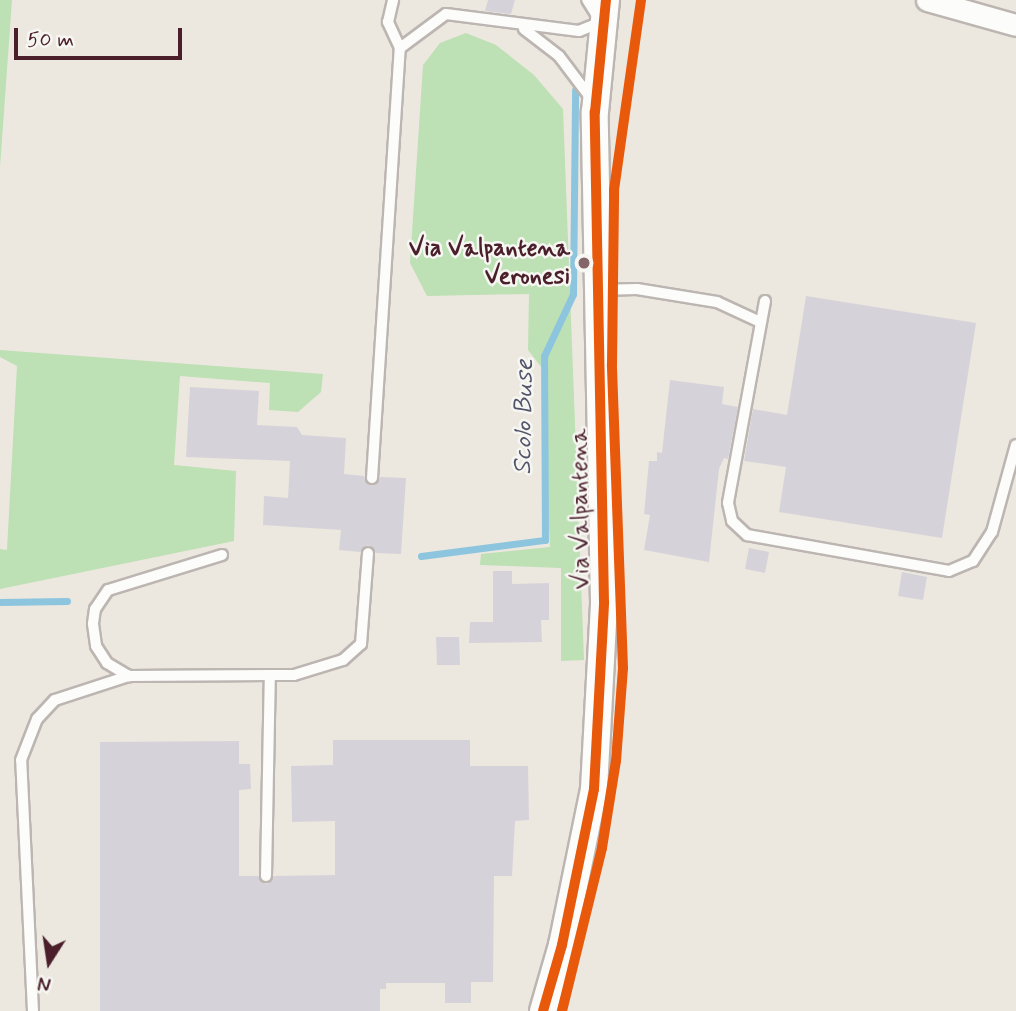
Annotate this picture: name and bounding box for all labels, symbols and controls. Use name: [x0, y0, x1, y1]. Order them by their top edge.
scale bar: [18, 14, 186, 58]
text: 50 m: [27, 26, 74, 54]
place label: Via Valpantena Veronesi: [415, 235, 570, 291]
marker: Via Valpantena Veronesi: [576, 255, 592, 271]
water label: Scolo Buse: [508, 361, 542, 473]
street label: Via Valpantena: [565, 431, 597, 587]
north arrow: [14, 927, 84, 997]
text: N: [36, 969, 53, 997]

